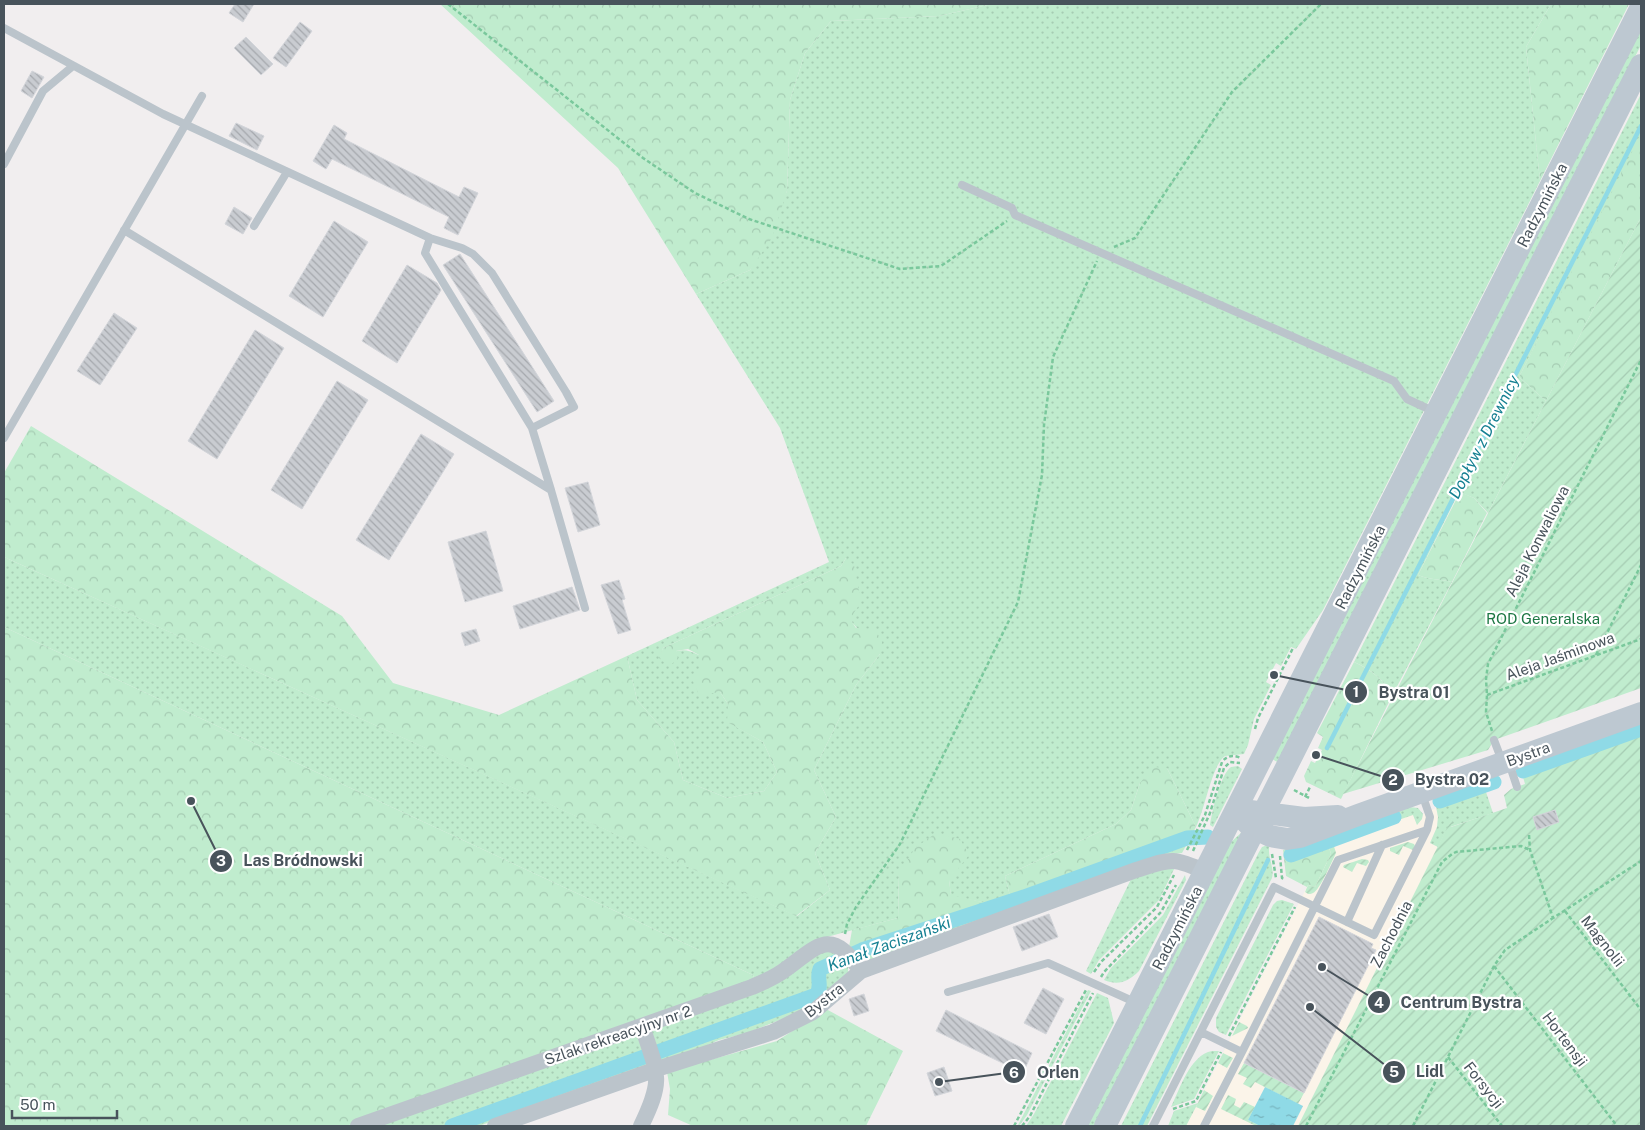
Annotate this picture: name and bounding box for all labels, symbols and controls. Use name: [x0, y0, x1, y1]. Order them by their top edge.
street label: Radzymińska: [1514, 160, 1570, 250]
water label: Dopływ z Drewnicy: [1445, 371, 1524, 502]
street label: Aleja Konwaliowa: [1502, 483, 1572, 599]
street label: Radzymińska: [1332, 522, 1388, 612]
park label: ROD Generalska: [1486, 610, 1600, 627]
street label: Aleja Jaśminowa: [1503, 628, 1617, 684]
callout: Bystra 01: [1343, 676, 1459, 707]
text: 1: [1353, 683, 1359, 700]
text: Bystra 01: [1379, 683, 1449, 702]
street label: Bystra: [1504, 738, 1552, 770]
callout: Bystra 02: [1380, 764, 1499, 795]
text: Bystra 02: [1415, 770, 1489, 789]
text: 2: [1388, 771, 1398, 788]
callout: Las Bródnowski: [209, 845, 373, 876]
text: Las Bródnowski: [243, 851, 363, 870]
text: 3: [216, 852, 226, 869]
street label: Radzymińska: [1149, 883, 1205, 973]
street label: Zachodnia: [1367, 898, 1415, 970]
street label: Magnolii: [1578, 912, 1628, 970]
water label: Kanał Zaciszański: [825, 913, 953, 975]
street label: Bystra: [801, 979, 847, 1021]
callout: Centrum Bystra: [1366, 987, 1532, 1018]
text: Centrum Bystra: [1401, 993, 1521, 1012]
text: 4: [1374, 994, 1384, 1011]
street label: Szlak rekreacyjny nr 2: [542, 1002, 694, 1068]
street label: Hortensji: [1539, 1008, 1591, 1070]
callout: Lidl: [1381, 1056, 1455, 1087]
callout: Orlen: [1002, 1057, 1089, 1088]
street label: Forsycji: [1461, 1058, 1507, 1112]
text: Lidl: [1416, 1062, 1444, 1081]
text: Orlen: [1037, 1063, 1079, 1082]
text: 5: [1389, 1063, 1399, 1080]
text: 6: [1009, 1064, 1019, 1081]
scale bar: [12, 1088, 118, 1120]
text: 50 m: [20, 1096, 55, 1113]

